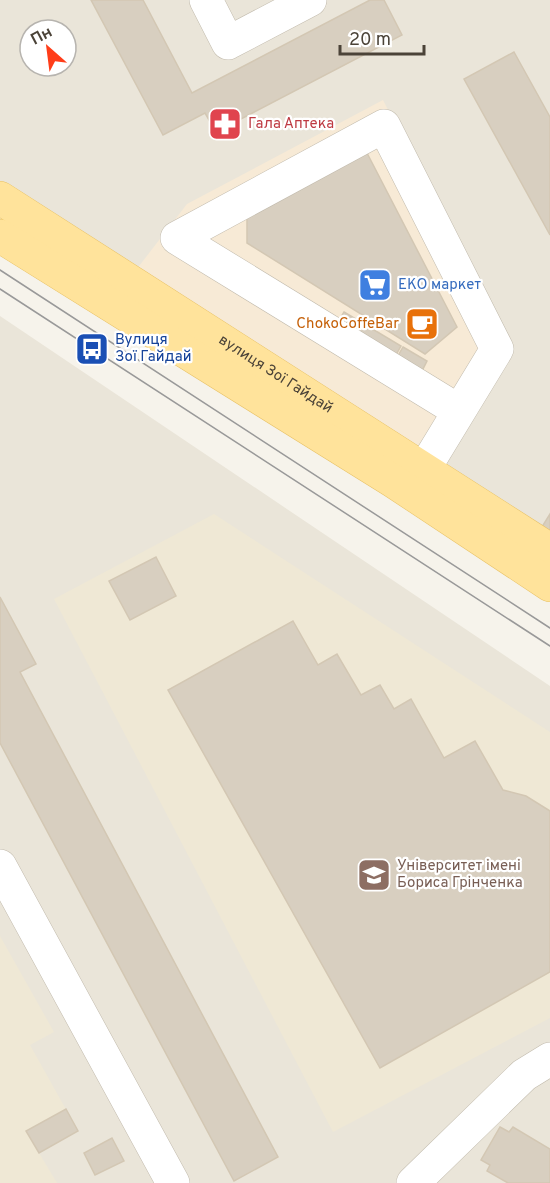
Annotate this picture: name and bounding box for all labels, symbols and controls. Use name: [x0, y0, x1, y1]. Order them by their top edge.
north arrow: [18, 18, 78, 78]
scale bar: [340, 18, 424, 56]
text: Пн: [28, 23, 56, 50]
text: 20 m: [349, 29, 391, 52]
pharmacy icon: Гала Аптека: [207, 106, 243, 142]
place label: Гала Аптека: [248, 115, 334, 134]
supermarket icon: ЕКО маркет: [357, 267, 393, 303]
place label: ЕКО маркет: [398, 276, 481, 295]
cafe icon: ChokoCoffeBar: [404, 306, 440, 342]
place label: ChokoCoffeBar: [296, 315, 399, 334]
bus stop icon: Вулиця Зої Гайдай: [74, 331, 110, 367]
place label: Вулиця Зої Гайдай: [115, 331, 192, 367]
street label: вулиця Зої Гайдай: [215, 331, 336, 418]
school or university icon: Університет імені Бориса Грінченка: [356, 857, 392, 893]
place label: Університет імені Бориса Грінченка: [397, 857, 523, 893]

